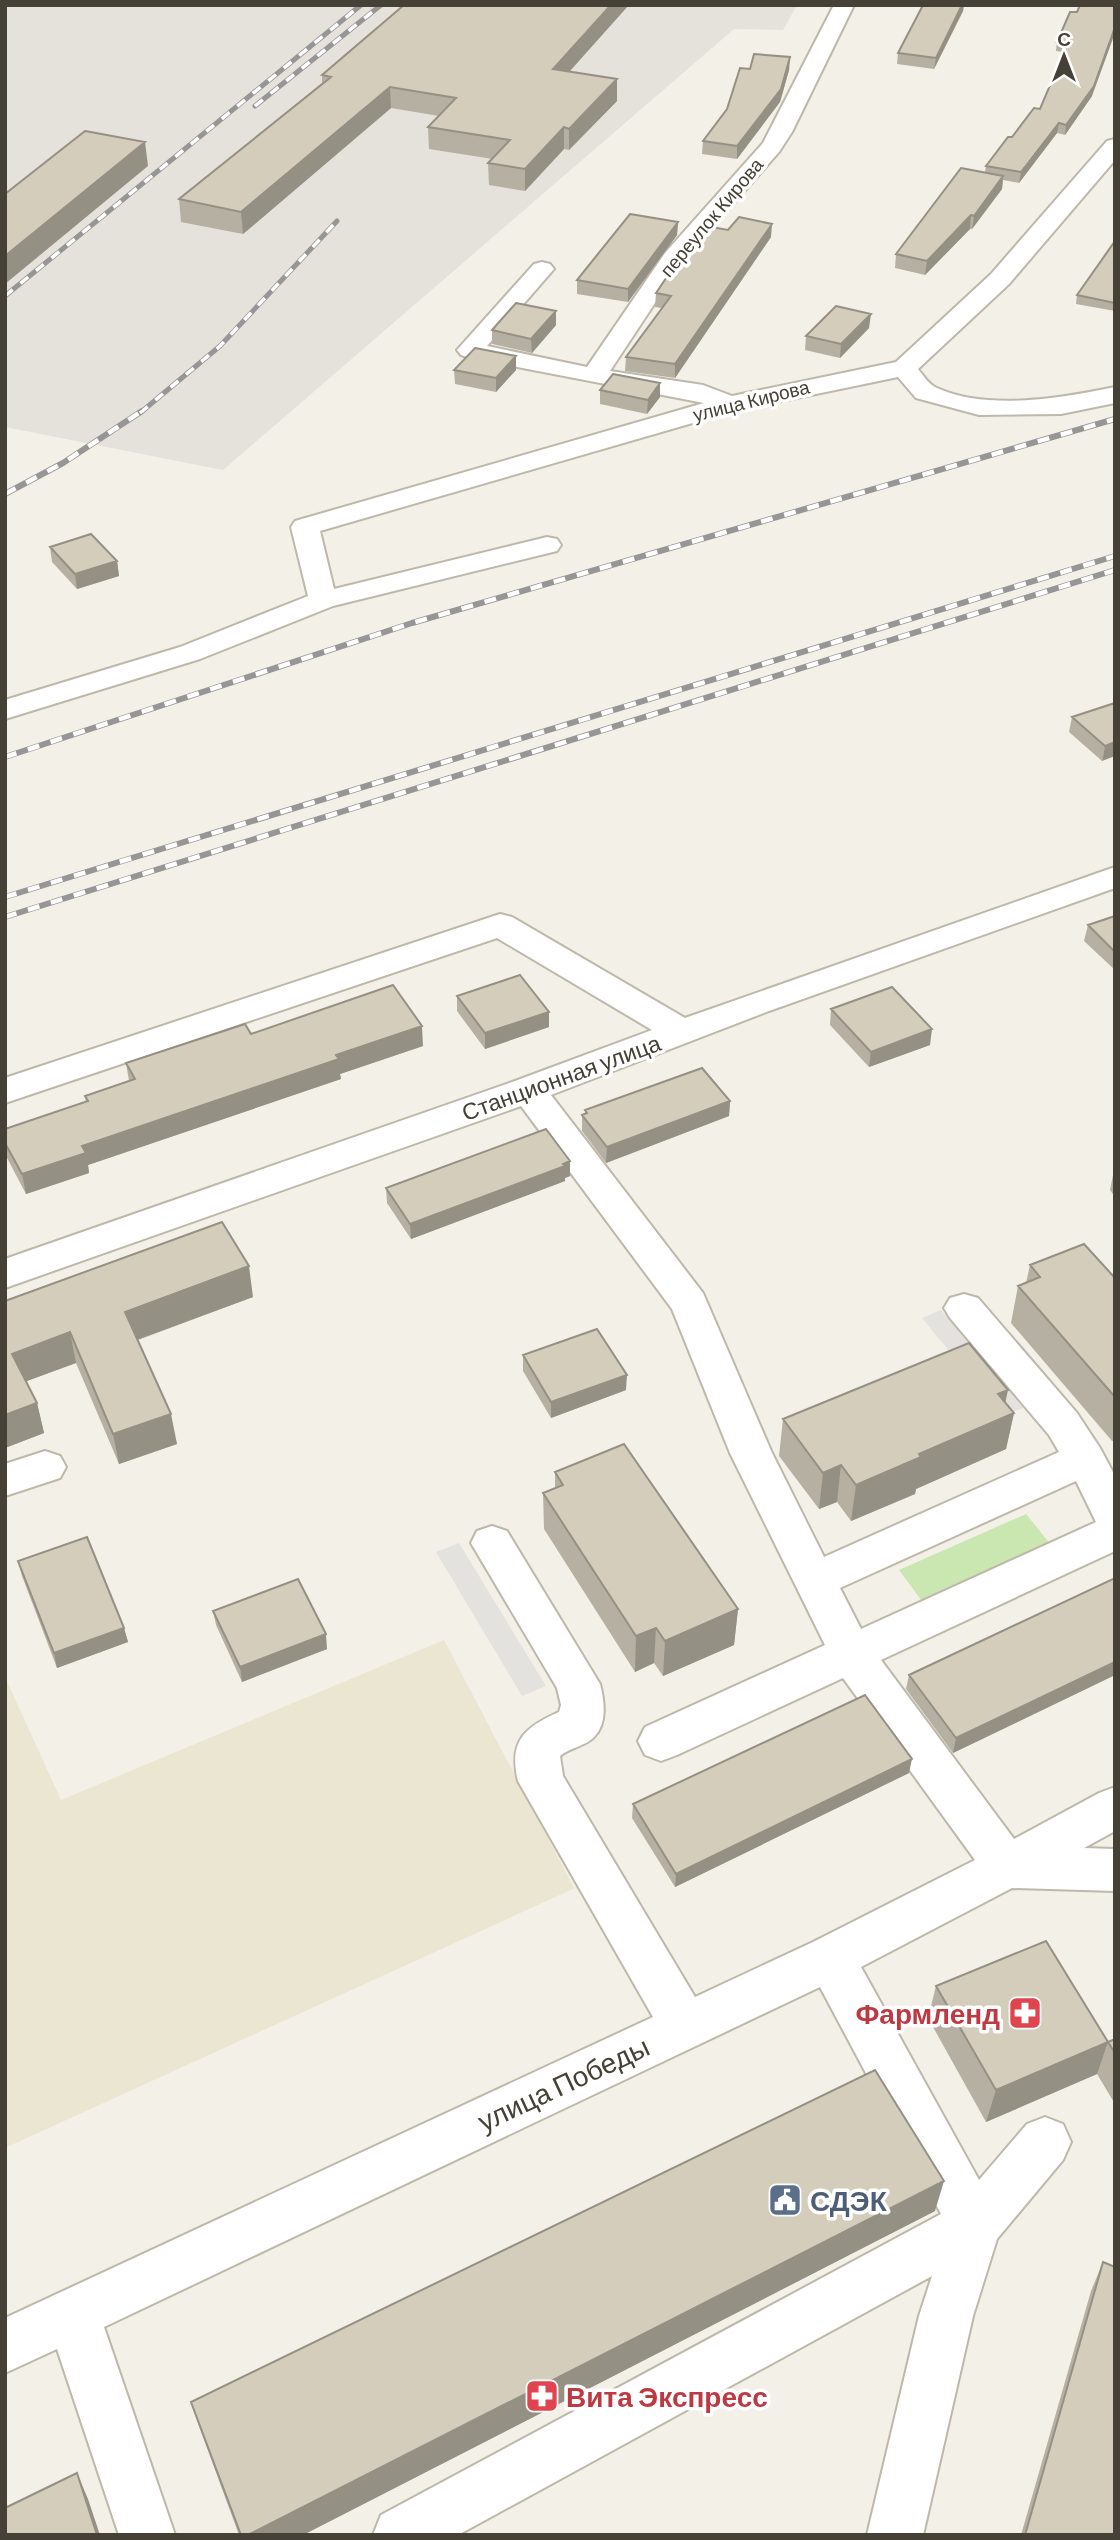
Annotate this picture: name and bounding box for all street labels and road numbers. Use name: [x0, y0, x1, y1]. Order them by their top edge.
street label: переулок Кирова: [655, 153, 768, 281]
street label: улица Кирова: [690, 374, 812, 426]
street label: Станционная улица: [458, 1028, 664, 1126]
street label: улица Победы: [472, 2028, 654, 2138]

